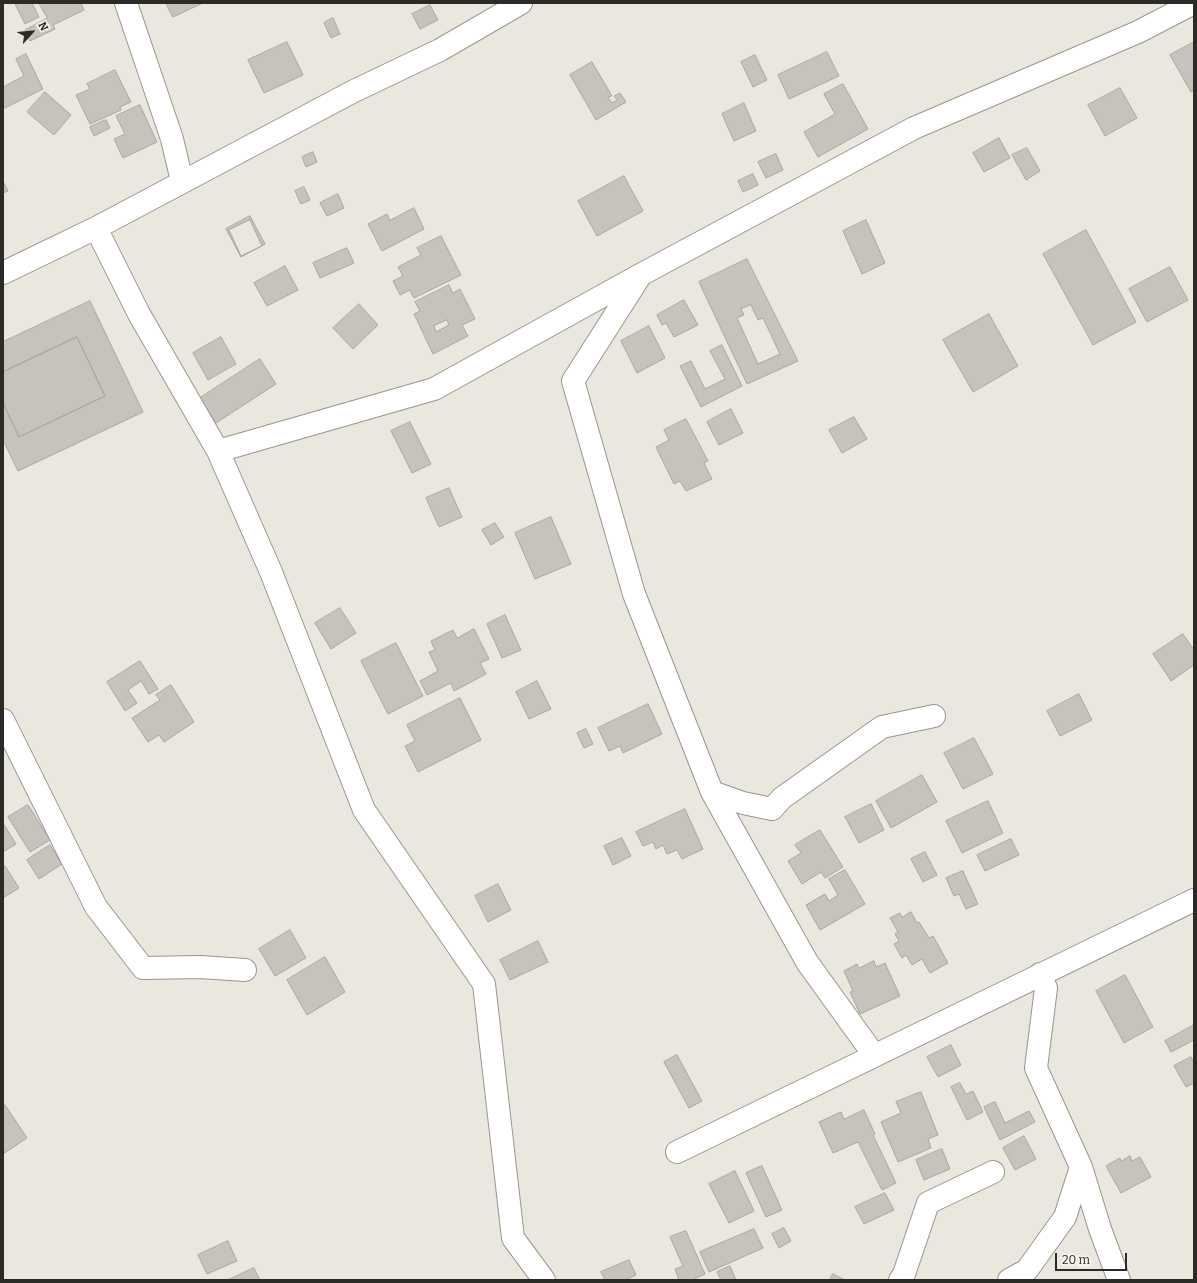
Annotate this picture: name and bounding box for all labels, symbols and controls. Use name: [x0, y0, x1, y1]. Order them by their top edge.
north arrow: [12, 12, 52, 52]
text: N: [35, 20, 51, 33]
scale bar: [1057, 1245, 1129, 1271]
text: 20 m: [1062, 1253, 1090, 1267]

